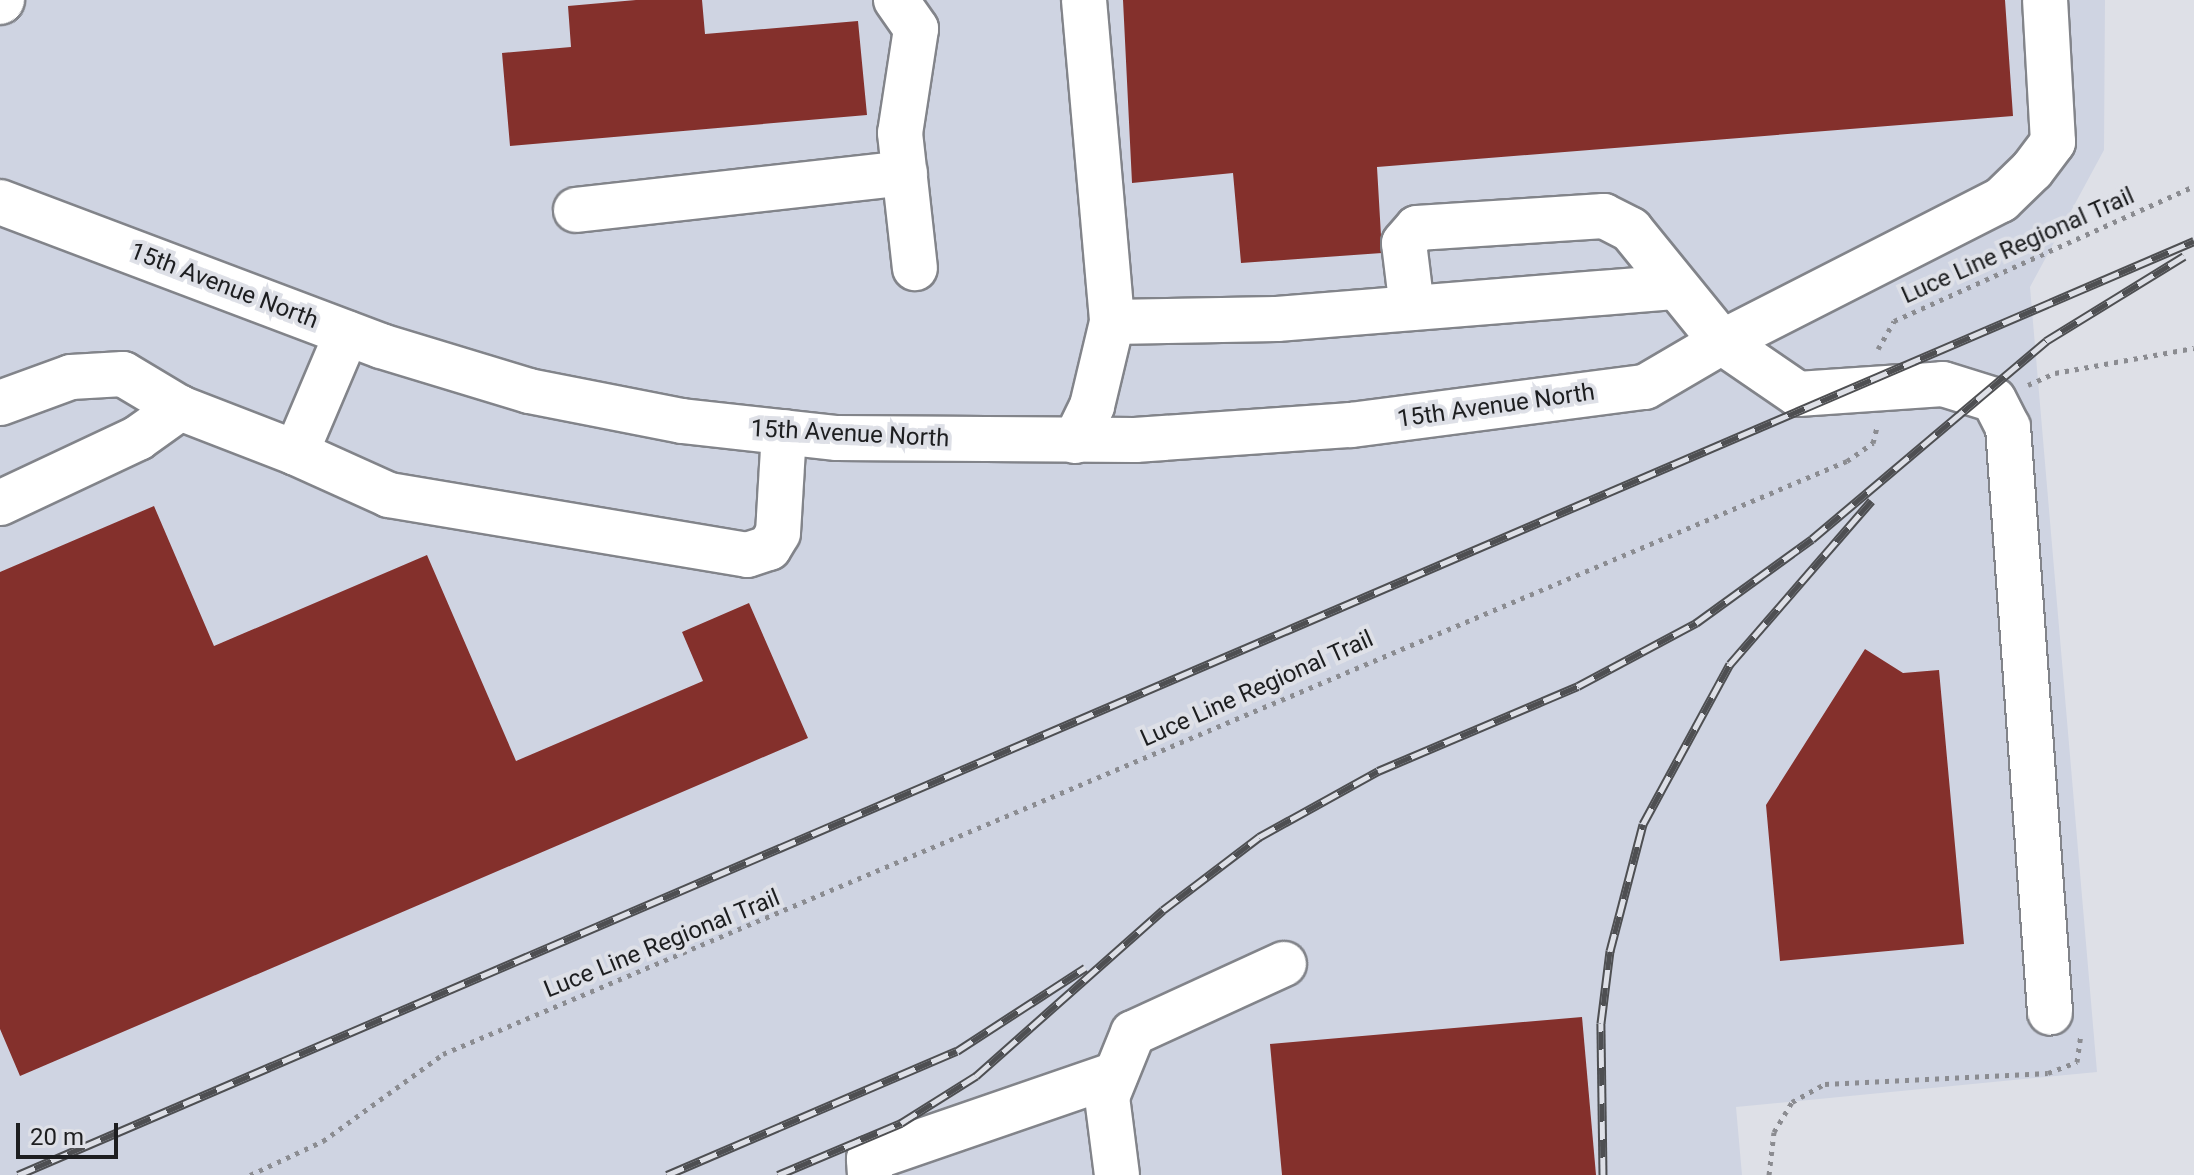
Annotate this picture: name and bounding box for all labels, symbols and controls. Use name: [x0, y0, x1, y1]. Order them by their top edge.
street label: Luce Line Regional Trail: [1897, 182, 2139, 310]
street label: 15th Avenue North: [126, 237, 322, 335]
street label: 15th Avenue North: [1395, 378, 1597, 434]
street label: 15th Avenue North: [750, 414, 950, 454]
street label: Luce Line Regional Trail: [1136, 625, 1378, 753]
street label: Luce Line Regional Trail: [540, 883, 784, 1005]
scale bar: [20, 1107, 122, 1157]
text: 20 m: [30, 1123, 84, 1151]

